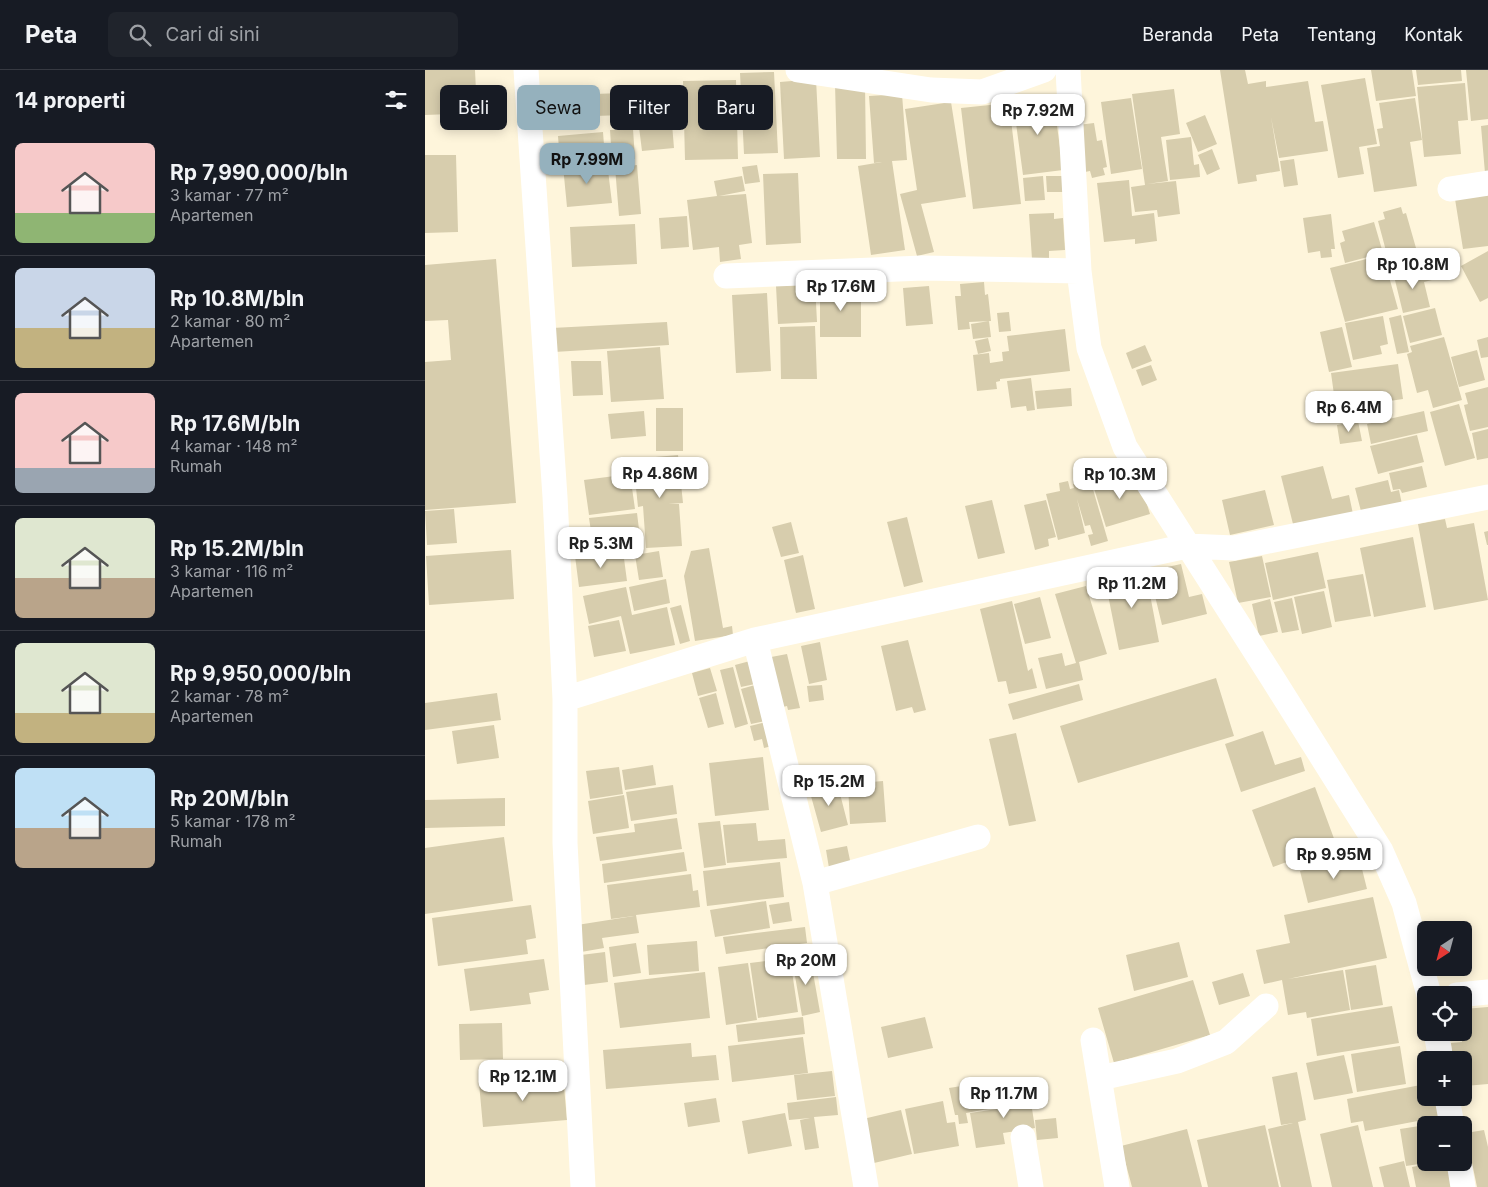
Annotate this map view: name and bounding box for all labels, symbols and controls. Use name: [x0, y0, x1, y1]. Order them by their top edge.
search box: [108, 12, 458, 57]
text: Peta: [25, 20, 78, 49]
icon: search: [126, 21, 154, 49]
text: Cari di sini: [166, 23, 259, 46]
text: Beranda: [1142, 24, 1213, 45]
text: Peta: [1241, 24, 1279, 45]
text: Tentang: [1307, 24, 1376, 45]
text: Kontak: [1404, 24, 1463, 45]
chip: Beli: [440, 85, 507, 130]
chip: Sewa: [517, 85, 600, 130]
chip: Filter: [610, 85, 688, 130]
chip: Baru: [698, 85, 773, 130]
icon: filters: [382, 86, 410, 114]
text: 14 properti: [15, 88, 125, 113]
pin: Rp 7.92M: [986, 93, 1090, 136]
text: Rp 7.92M: [1002, 100, 1074, 120]
pin: Rp 7.99M: [535, 142, 639, 185]
text: Rp 7.99M: [551, 149, 623, 169]
text: Rp 7,990,000/bln: [170, 160, 348, 185]
icon: home: [55, 163, 115, 223]
text: 3 kamar · 77 m²: [170, 185, 289, 205]
text: Apartemen: [170, 205, 253, 225]
pin: Rp 10.8M: [1361, 248, 1465, 290]
text: Rp 10.8M: [1377, 254, 1449, 274]
pin: Rp 17.6M: [789, 270, 893, 312]
text: Rp 17.6M: [807, 276, 875, 296]
text: Rp 10.8M/bln: [170, 286, 304, 311]
icon: home: [55, 288, 115, 348]
text: 2 kamar · 80 m²: [170, 311, 290, 331]
text: Apartemen: [170, 331, 253, 351]
pin: Rp 6.4M: [1303, 390, 1395, 433]
text: Rp 6.4M: [1316, 397, 1382, 417]
text: Rp 17.6M/bln: [170, 411, 300, 436]
icon: home: [55, 413, 115, 473]
text: 4 kamar · 148 m²: [170, 436, 298, 456]
text: Rumah: [170, 456, 222, 476]
pin: Rp 4.86M: [608, 456, 712, 499]
pin: Rp 10.3M: [1068, 458, 1172, 500]
text: Rp 4.86M: [622, 463, 698, 483]
text: Rp 10.3M: [1084, 464, 1156, 484]
pin: Rp 5.3M: [555, 526, 647, 569]
text: Rp 5.3M: [569, 533, 633, 553]
text: Rp 15.2M/bln: [170, 536, 304, 561]
icon: home: [55, 538, 115, 598]
text: 3 kamar · 116 m²: [170, 561, 293, 581]
pin: Rp 11.2M: [1080, 566, 1184, 609]
text: Rp 11.2M: [1098, 573, 1166, 593]
text: Apartemen: [170, 581, 253, 601]
text: Rp 9,950,000/bln: [170, 661, 351, 686]
icon: home: [55, 663, 115, 723]
text: 2 kamar · 78 m²: [170, 686, 289, 706]
text: Apartemen: [170, 706, 253, 726]
pin: Rp 15.2M: [777, 764, 881, 807]
text: Rp 15.2M: [793, 771, 865, 791]
text: Rp 20M/bln: [170, 786, 289, 811]
icon: home: [55, 788, 115, 848]
text: 5 kamar · 178 m²: [170, 811, 295, 831]
text: Rumah: [170, 831, 222, 851]
pin: Rp 9.95M: [1282, 838, 1386, 880]
text: Rp 9.95M: [1297, 844, 1371, 864]
north arrow: [1417, 921, 1473, 976]
map controls: [1417, 921, 1472, 1171]
pin: Rp 20M: [765, 944, 847, 986]
text: Rp 20M: [776, 950, 836, 970]
button: locate: [1417, 986, 1472, 1041]
button: +: [1417, 1051, 1472, 1106]
pin: Rp 12.1M: [471, 1060, 575, 1102]
text: Rp 12.1M: [489, 1066, 557, 1086]
pin: Rp 11.7M: [952, 1076, 1056, 1119]
text: Rp 11.7M: [970, 1083, 1038, 1103]
button: −: [1417, 1116, 1472, 1171]

